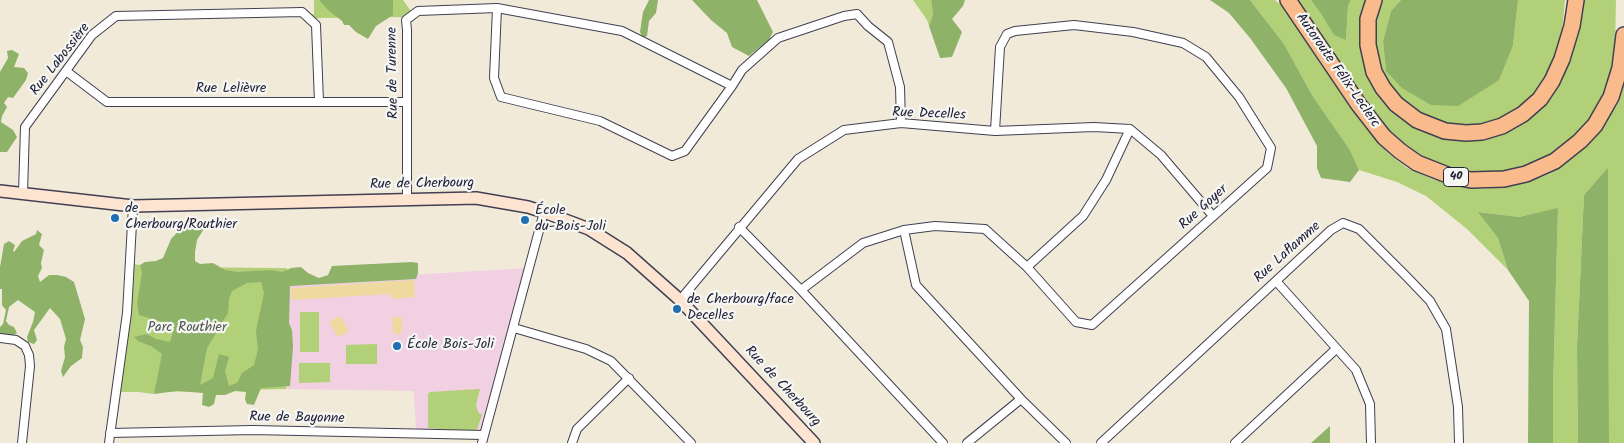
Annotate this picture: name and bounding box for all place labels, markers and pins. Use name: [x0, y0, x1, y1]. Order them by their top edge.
place label: de Cherbourg/Routhier: [125, 202, 237, 234]
place label: École du-Bois-Joli: [535, 204, 606, 236]
marker: de Cherbourg/Routhier: [109, 212, 121, 224]
marker: École du-Bois-Joli: [519, 214, 531, 226]
place label: de Cherbourg/face Decelles: [687, 293, 794, 326]
marker: de Cherbourg/face Decelles: [671, 303, 683, 315]
place label: École Bois-Joli: [407, 338, 494, 354]
marker: École Bois-Joli: [391, 340, 403, 352]

